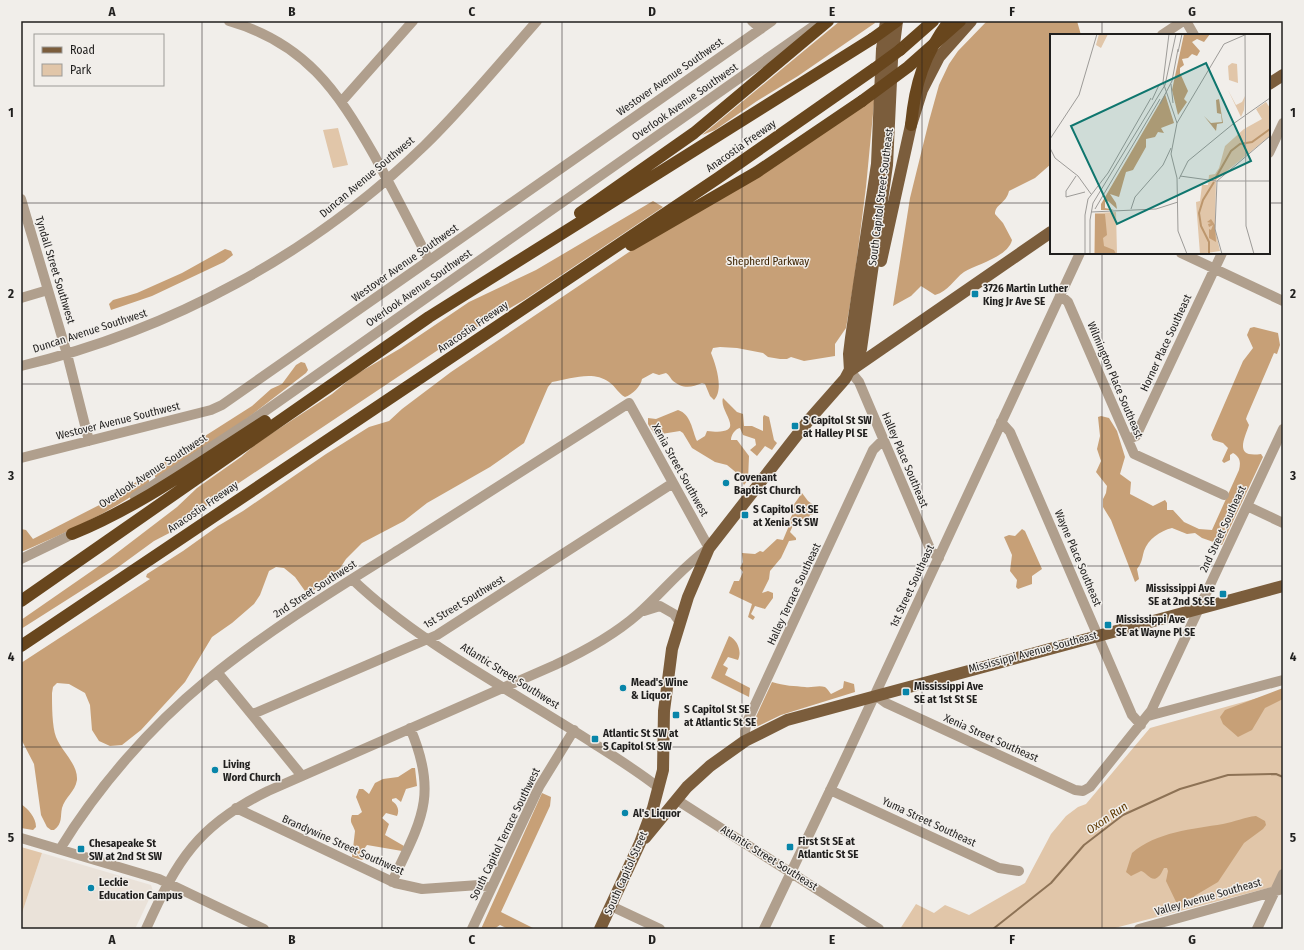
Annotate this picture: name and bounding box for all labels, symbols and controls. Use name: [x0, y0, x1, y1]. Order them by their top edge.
text: A: [107, 4, 116, 19]
text: B: [288, 4, 296, 19]
text: C: [469, 4, 476, 19]
text: D: [648, 4, 656, 19]
text: E: [829, 4, 835, 19]
text: F: [1009, 4, 1015, 19]
text: G: [1188, 4, 1196, 19]
legend: [34, 34, 164, 86]
inset map: [1050, 34, 1270, 254]
street label: Westover Avenue Southwest: [614, 35, 726, 119]
text: Road: [70, 43, 95, 57]
street label: Overlook Avenue Southwest: [630, 60, 741, 143]
text: Park: [70, 63, 92, 77]
text: 1: [8, 105, 14, 120]
text: 1: [1290, 105, 1296, 120]
street label: Anacostia Freeway: [704, 117, 779, 175]
street label: South Capitol Street Southeast: [866, 127, 896, 266]
street label: Duncan Avenue Southwest: [317, 133, 417, 220]
street label: Tyndall Street Southwest: [32, 215, 78, 326]
street label: Westover Avenue Southwest: [349, 221, 461, 305]
street label: Overlook Avenue Southwest: [364, 246, 475, 329]
park label: Shepherd Parkway: [727, 255, 809, 268]
place label: 3726 Martin Luther King Jr Ave SE: [982, 282, 1069, 308]
text: 2: [7, 286, 14, 301]
text: 2: [1289, 286, 1296, 301]
marker: 3726 Martin Luther King Jr Ave SE: [970, 289, 980, 299]
street label: Horner Place Southeast: [1138, 292, 1194, 394]
street label: Anacostia Freeway: [435, 299, 511, 355]
street label: Duncan Avenue Southwest: [31, 306, 149, 356]
street label: Wilmington Place Southeast: [1085, 320, 1146, 441]
street label: Westover Avenue Southwest: [55, 399, 182, 443]
street label: Halley Place Southeast: [879, 410, 931, 510]
place label: S Capitol St SW at Halley Pl SE: [803, 414, 872, 440]
street label: Xenia Street Southwest: [649, 421, 711, 519]
marker: S Capitol St SW at Halley Pl SE: [790, 421, 800, 431]
street label: Overlook Avenue Southwest: [97, 431, 210, 511]
text: 3: [7, 468, 14, 483]
text: 3: [1289, 468, 1296, 483]
place label: Covenant Baptist Church: [734, 471, 801, 497]
marker: Covenant Baptist Church: [721, 478, 731, 488]
street label: Anacostia Freeway: [165, 479, 241, 535]
street label: 2nd Street Southeast: [1197, 483, 1249, 574]
place label: S Capitol St SE at Xenia St SW: [753, 503, 819, 529]
street label: Wayne Place Southeast: [1052, 508, 1104, 609]
marker: S Capitol St SE at Xenia St SW: [740, 510, 750, 520]
street label: Halley Terrace Southeast: [765, 541, 824, 647]
street label: 1st Street Southeast: [887, 542, 937, 630]
street label: 2nd Street Southwest: [271, 557, 359, 621]
street label: 1st Street Southwest: [421, 572, 507, 631]
place label: Mississippi Ave SE at 2nd St SE: [1146, 582, 1215, 608]
marker: Mississippi Ave SE at 2nd St SE: [1218, 589, 1228, 599]
place label: Mississippi Ave SE at Wayne Pl SE: [1116, 613, 1195, 639]
marker: Mississippi Ave SE at Wayne Pl SE: [1103, 620, 1113, 630]
street label: Mississippi Avenue Southeast: [967, 628, 1099, 675]
street label: Atlantic Street Southwest: [458, 640, 562, 712]
text: 4: [8, 649, 15, 664]
text: 4: [1290, 649, 1297, 664]
place label: Mead's Wine & Liquor: [631, 676, 688, 702]
place label: Mississippi Ave SE at 1st St SE: [914, 680, 984, 706]
marker: Mead's Wine & Liquor: [618, 683, 628, 693]
marker: Mississippi Ave SE at 1st St SE: [901, 687, 911, 697]
place label: S Capitol St SE at Atlantic St SE: [684, 703, 756, 729]
marker: S Capitol St SE at Atlantic St SE: [671, 710, 681, 720]
street label: Xenia Street Southeast: [942, 711, 1041, 765]
place label: Atlantic St SW at S Capitol St SW: [602, 727, 678, 753]
marker: Atlantic St SW at S Capitol St SW: [590, 734, 600, 744]
place label: Living Word Church: [223, 758, 281, 784]
marker: Living Word Church: [210, 765, 220, 775]
street label: South Capitol Terrace Southwest: [467, 765, 543, 902]
street label: Yuma Street Southeast: [880, 795, 978, 850]
water label: Oxon Run: [1084, 799, 1130, 837]
place label: Al's Liquor: [632, 807, 682, 820]
marker: Al's Liquor: [620, 808, 630, 818]
street label: Brandywine Street Southwest: [280, 812, 406, 878]
street label: Atlantic Street Southeast: [718, 823, 820, 893]
street label: South Capitol Street: [602, 829, 650, 917]
text: 5: [8, 830, 14, 845]
text: 5: [1290, 830, 1296, 845]
place label: First St SE at Atlantic St SE: [797, 835, 859, 861]
place label: Chesapeake St SW at 2nd St SW: [89, 837, 163, 863]
marker: First St SE at Atlantic St SE: [785, 842, 795, 852]
marker: Chesapeake St SW at 2nd St SW: [76, 844, 86, 854]
street label: Valley Avenue Southeast: [1153, 875, 1263, 918]
place label: Leckie Education Campus: [99, 876, 183, 902]
marker: Leckie Education Campus: [86, 883, 96, 893]
text: A: [107, 932, 116, 947]
text: B: [288, 932, 296, 947]
text: C: [469, 932, 476, 947]
text: D: [648, 932, 656, 947]
text: E: [829, 932, 835, 947]
text: F: [1009, 932, 1015, 947]
text: G: [1188, 932, 1196, 947]

